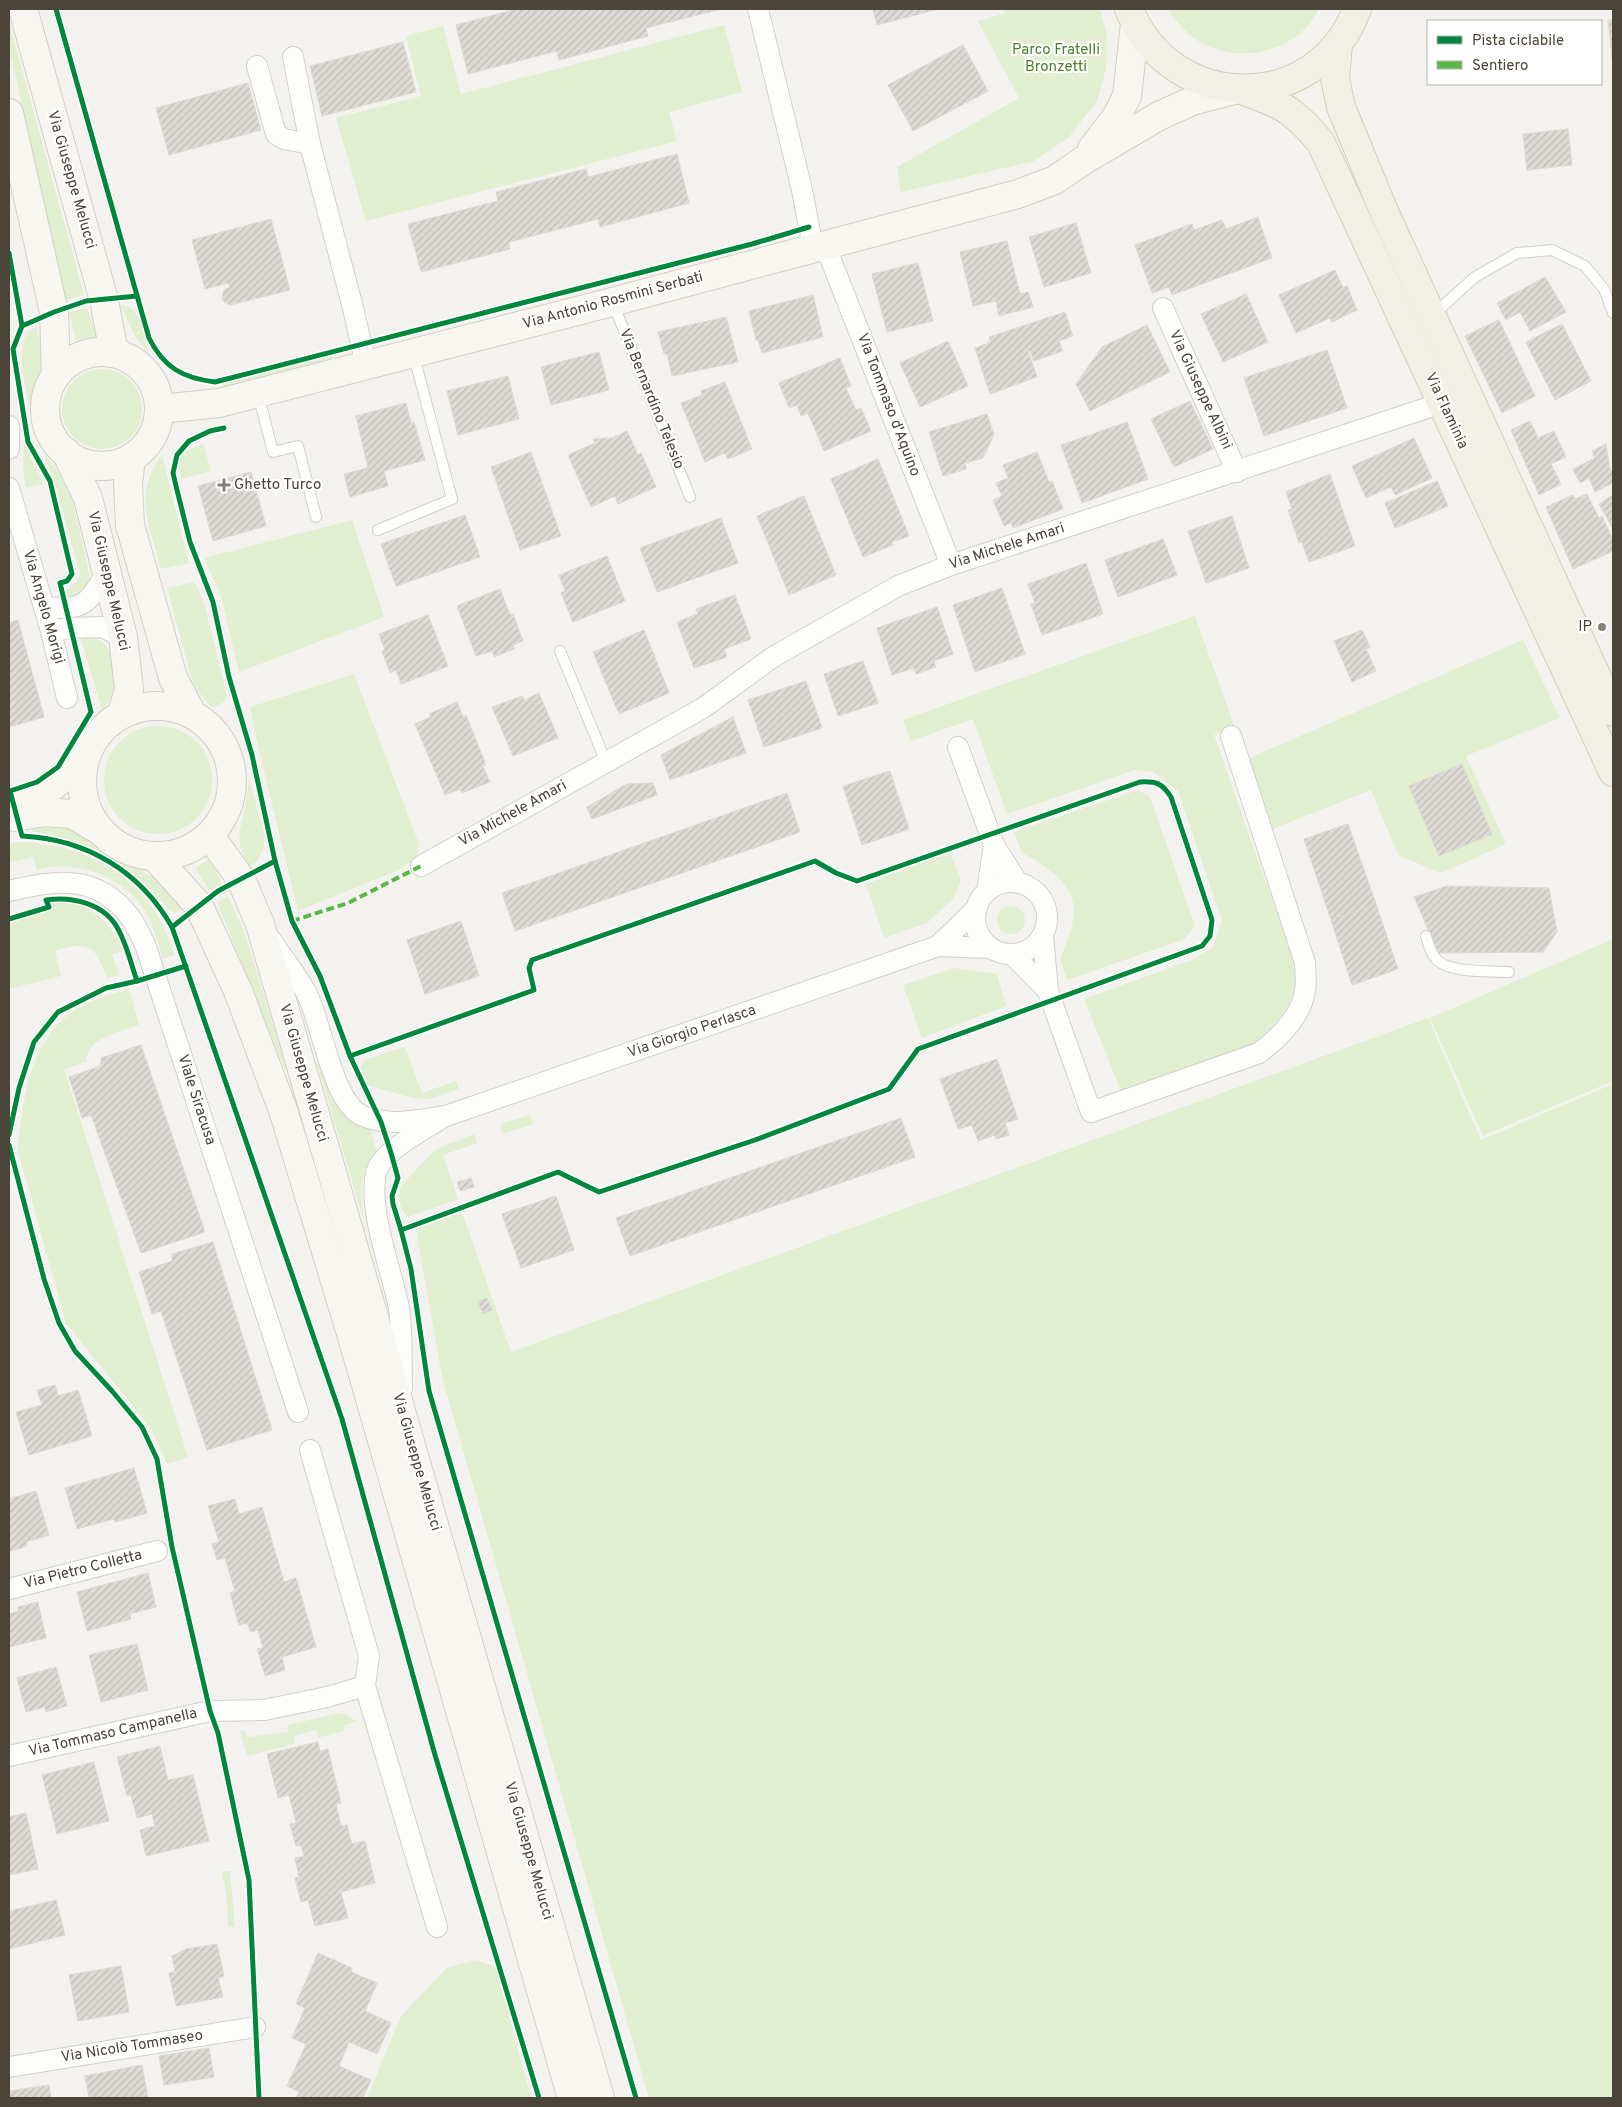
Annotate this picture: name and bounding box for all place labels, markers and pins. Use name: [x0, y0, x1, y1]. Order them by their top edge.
place label: Ghetto Turco: [234, 476, 321, 495]
marker: Ghetto Turco: [218, 479, 230, 491]
place label: IP: [1578, 618, 1592, 637]
marker: IP: [1596, 621, 1608, 633]

